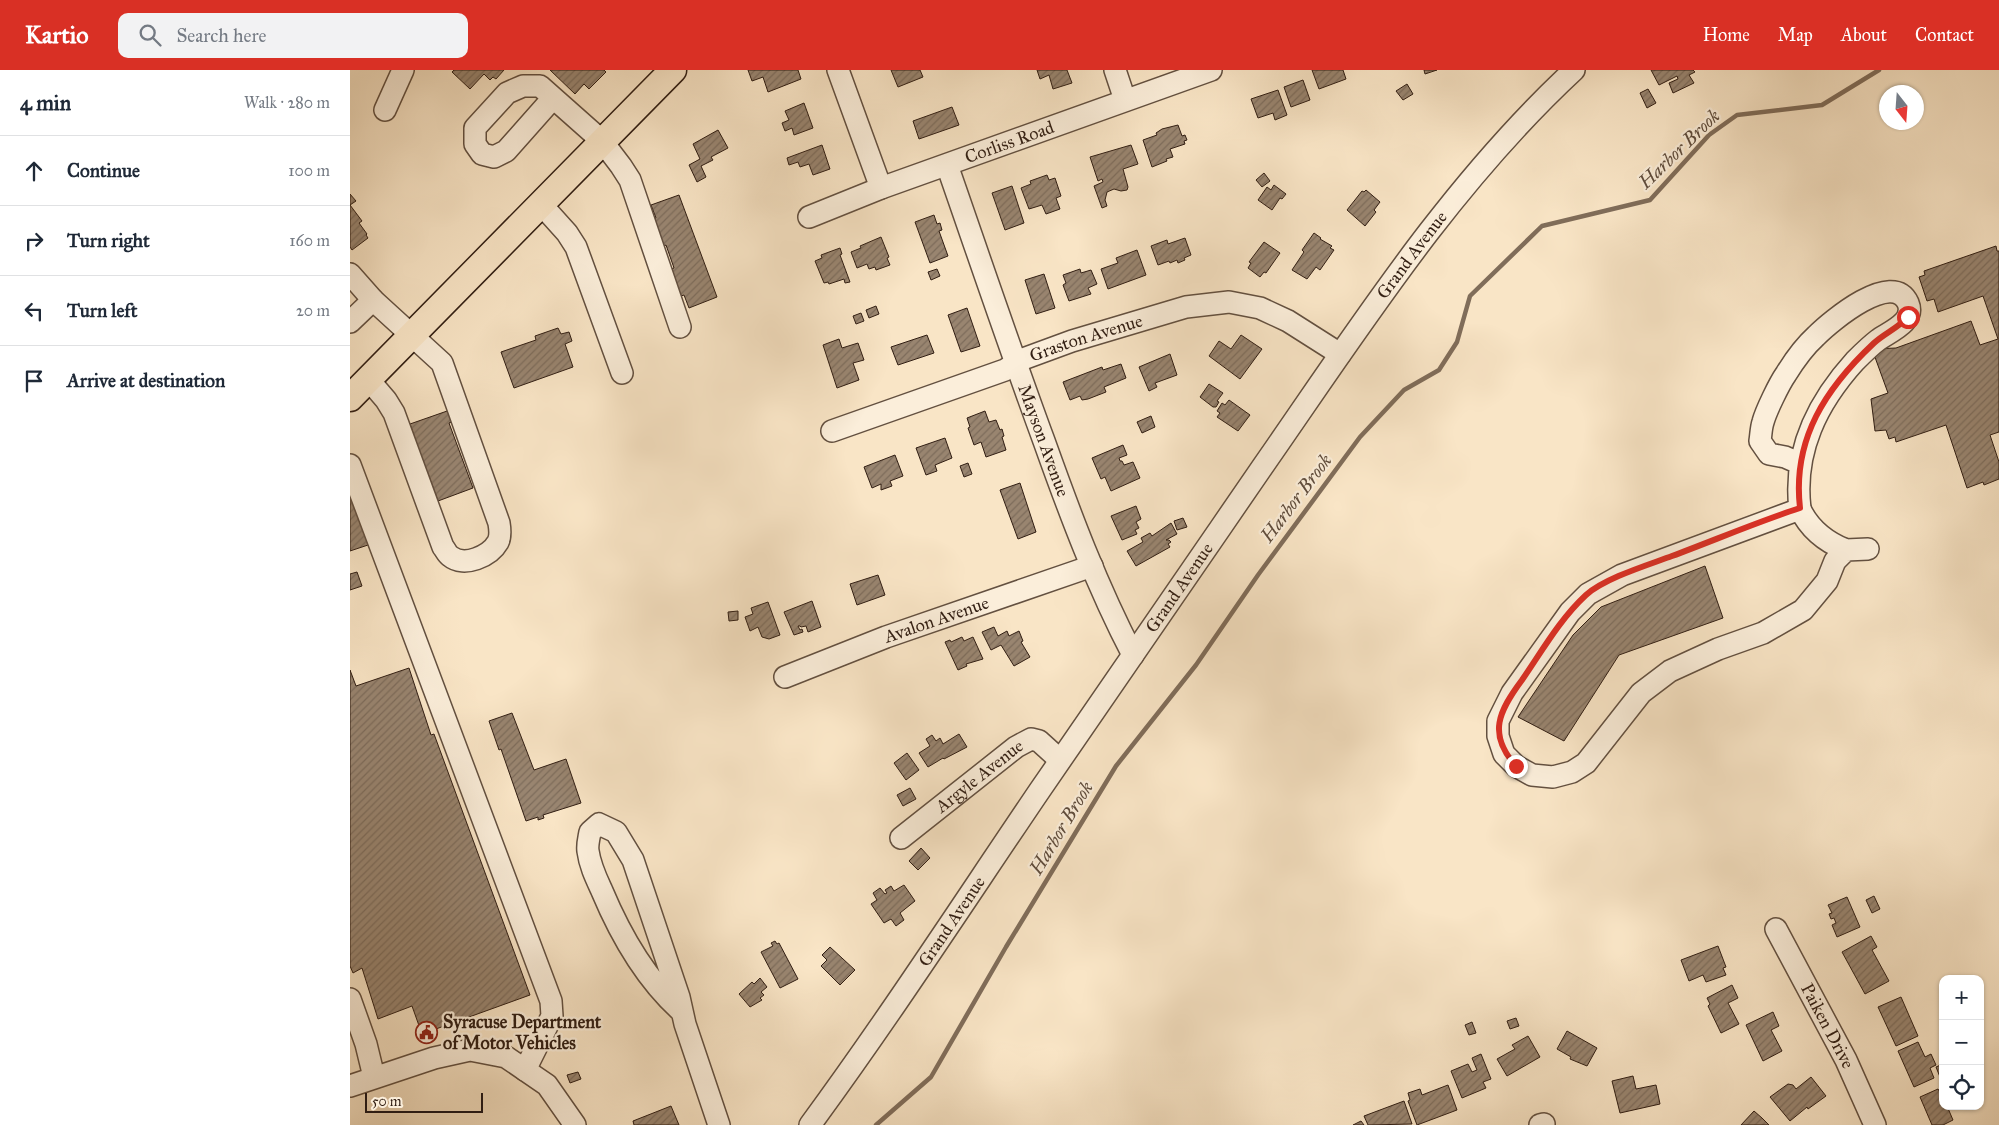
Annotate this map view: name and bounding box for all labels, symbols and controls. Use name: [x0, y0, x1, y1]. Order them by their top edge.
search box: [118, 13, 468, 58]
text: Kartio: [25, 20, 88, 50]
icon: search: [136, 21, 164, 49]
text: Search here: [176, 24, 266, 47]
text: Home: [1703, 24, 1750, 46]
text: Map: [1778, 24, 1813, 46]
text: About: [1841, 24, 1887, 46]
text: Contact: [1915, 24, 1974, 46]
north arrow: [1879, 85, 1924, 130]
text: 4 min: [20, 90, 71, 116]
text: Walk · 280 m: [244, 93, 330, 112]
water label: Harbor Brook: [1633, 104, 1725, 194]
street label: Corliss Road: [962, 116, 1057, 168]
icon: ahead: [20, 157, 48, 185]
text: Continue: [67, 159, 140, 182]
text: 100 m: [288, 161, 330, 180]
street label: Grand Avenue: [1372, 207, 1452, 303]
icon: right: [20, 227, 48, 255]
text: Turn right: [67, 229, 150, 252]
text: 160 m: [289, 231, 330, 250]
icon: left: [20, 297, 48, 325]
text: Turn left: [67, 299, 137, 322]
text: 20 m: [296, 301, 330, 320]
route start: [1897, 306, 1920, 329]
street label: Graston Avenue: [1026, 310, 1145, 367]
icon: arrive: [20, 367, 48, 395]
text: Arrive at destination: [67, 369, 225, 392]
street label: Mayson Avenue: [1013, 381, 1074, 500]
water label: Harbor Brook: [1255, 449, 1337, 547]
street label: Grand Avenue: [1140, 538, 1218, 637]
street label: Avalon Avenue: [880, 591, 992, 648]
street label: Argyle Avenue: [930, 734, 1027, 818]
route end: [1505, 755, 1528, 778]
water label: Harbor Brook: [1024, 777, 1098, 880]
street label: Grand Avenue: [913, 872, 990, 971]
map controls: [1939, 975, 1984, 1110]
button: +: [1939, 975, 1984, 1020]
street label: Paiken Drive: [1796, 980, 1859, 1072]
place label: Syracuse Department of Motor Vehicles: [443, 1011, 602, 1054]
public building icon: Syracuse Department of Motor Vehicles: [415, 1020, 439, 1044]
button: −: [1939, 1020, 1984, 1065]
button: locate: [1939, 1065, 1984, 1110]
scale bar: [365, 1090, 482, 1113]
text: 50 m: [372, 1093, 401, 1110]

